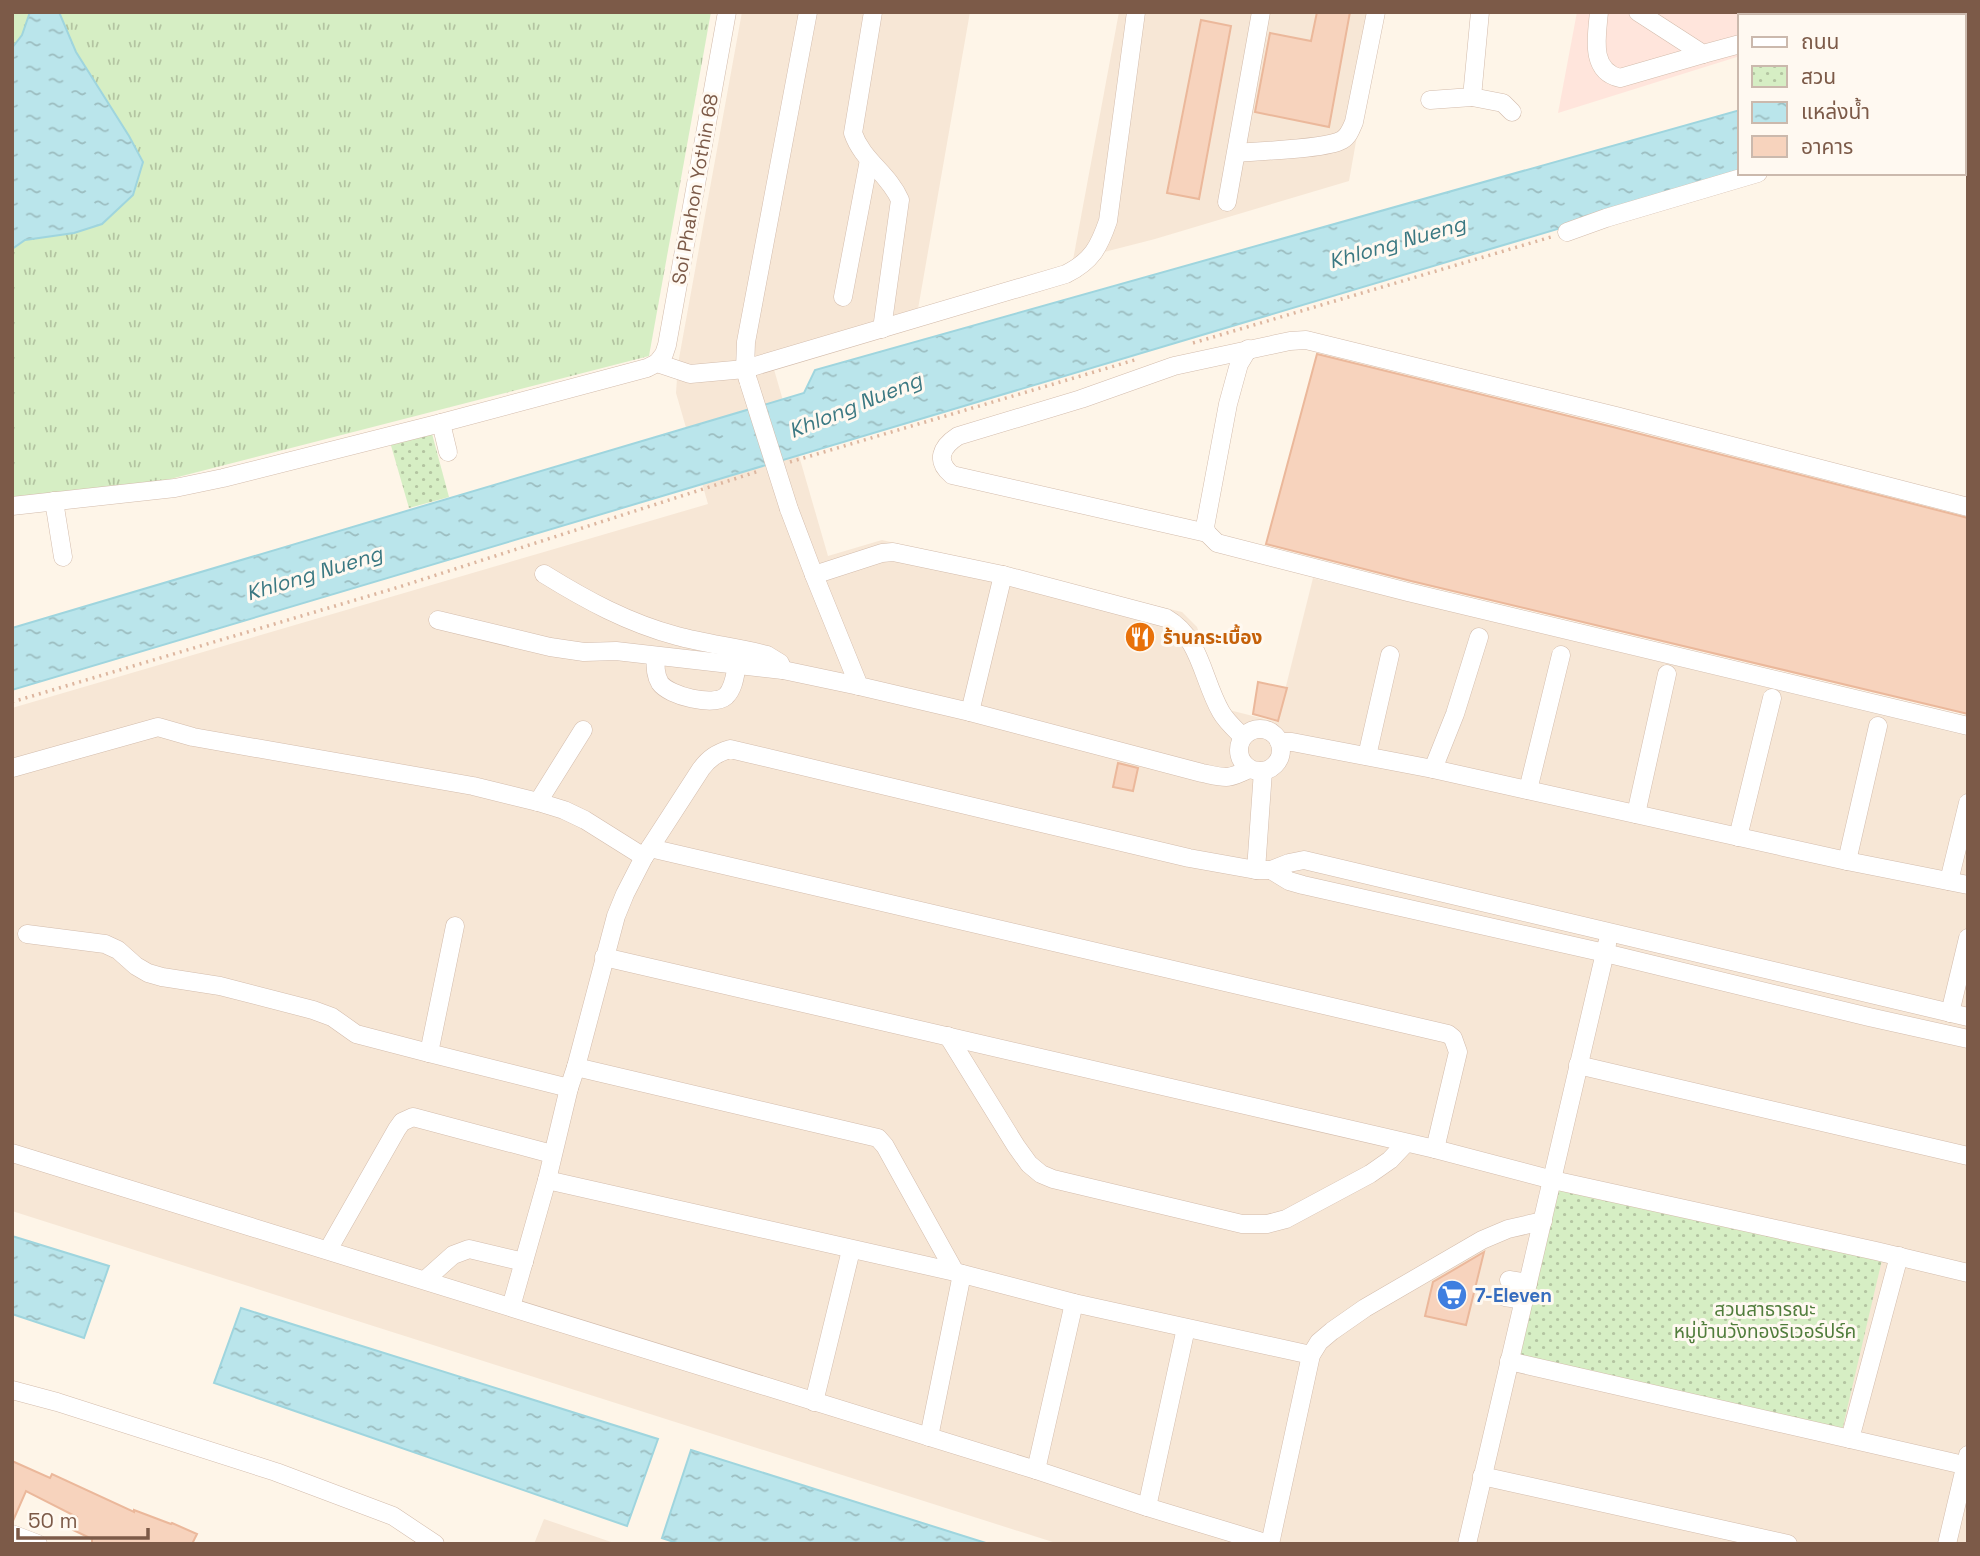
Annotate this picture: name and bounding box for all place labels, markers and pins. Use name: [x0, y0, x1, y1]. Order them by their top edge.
restaurant icon: ร้านกระเบื้อง: [1123, 620, 1157, 654]
place label: ร้านกระเบื้อง: [1163, 624, 1263, 650]
supermarket icon: 7-Eleven: [1435, 1278, 1469, 1312]
place label: 7-Eleven: [1475, 1283, 1552, 1308]

